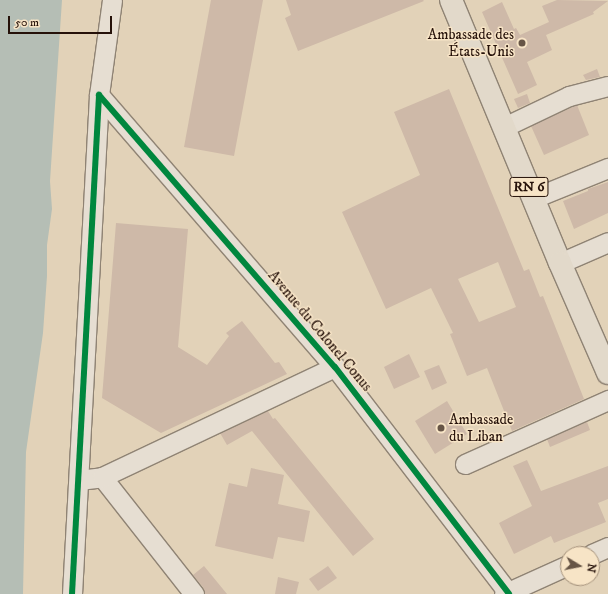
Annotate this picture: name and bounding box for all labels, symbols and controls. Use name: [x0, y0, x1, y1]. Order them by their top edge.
scale bar: [10, 8, 114, 34]
text: 50 m: [15, 15, 39, 30]
place label: Ambassade des États-Unis: [428, 25, 514, 60]
marker: Ambassade des États-Unis: [517, 38, 527, 48]
road number: RN 6: [509, 175, 549, 199]
street label: Avenue du Colonel Conus: [264, 267, 376, 395]
place label: Ambassade du Liban: [449, 410, 513, 445]
marker: Ambassade du Liban: [436, 423, 446, 433]
north arrow: [560, 546, 600, 586]
text: N: [583, 562, 599, 574]

